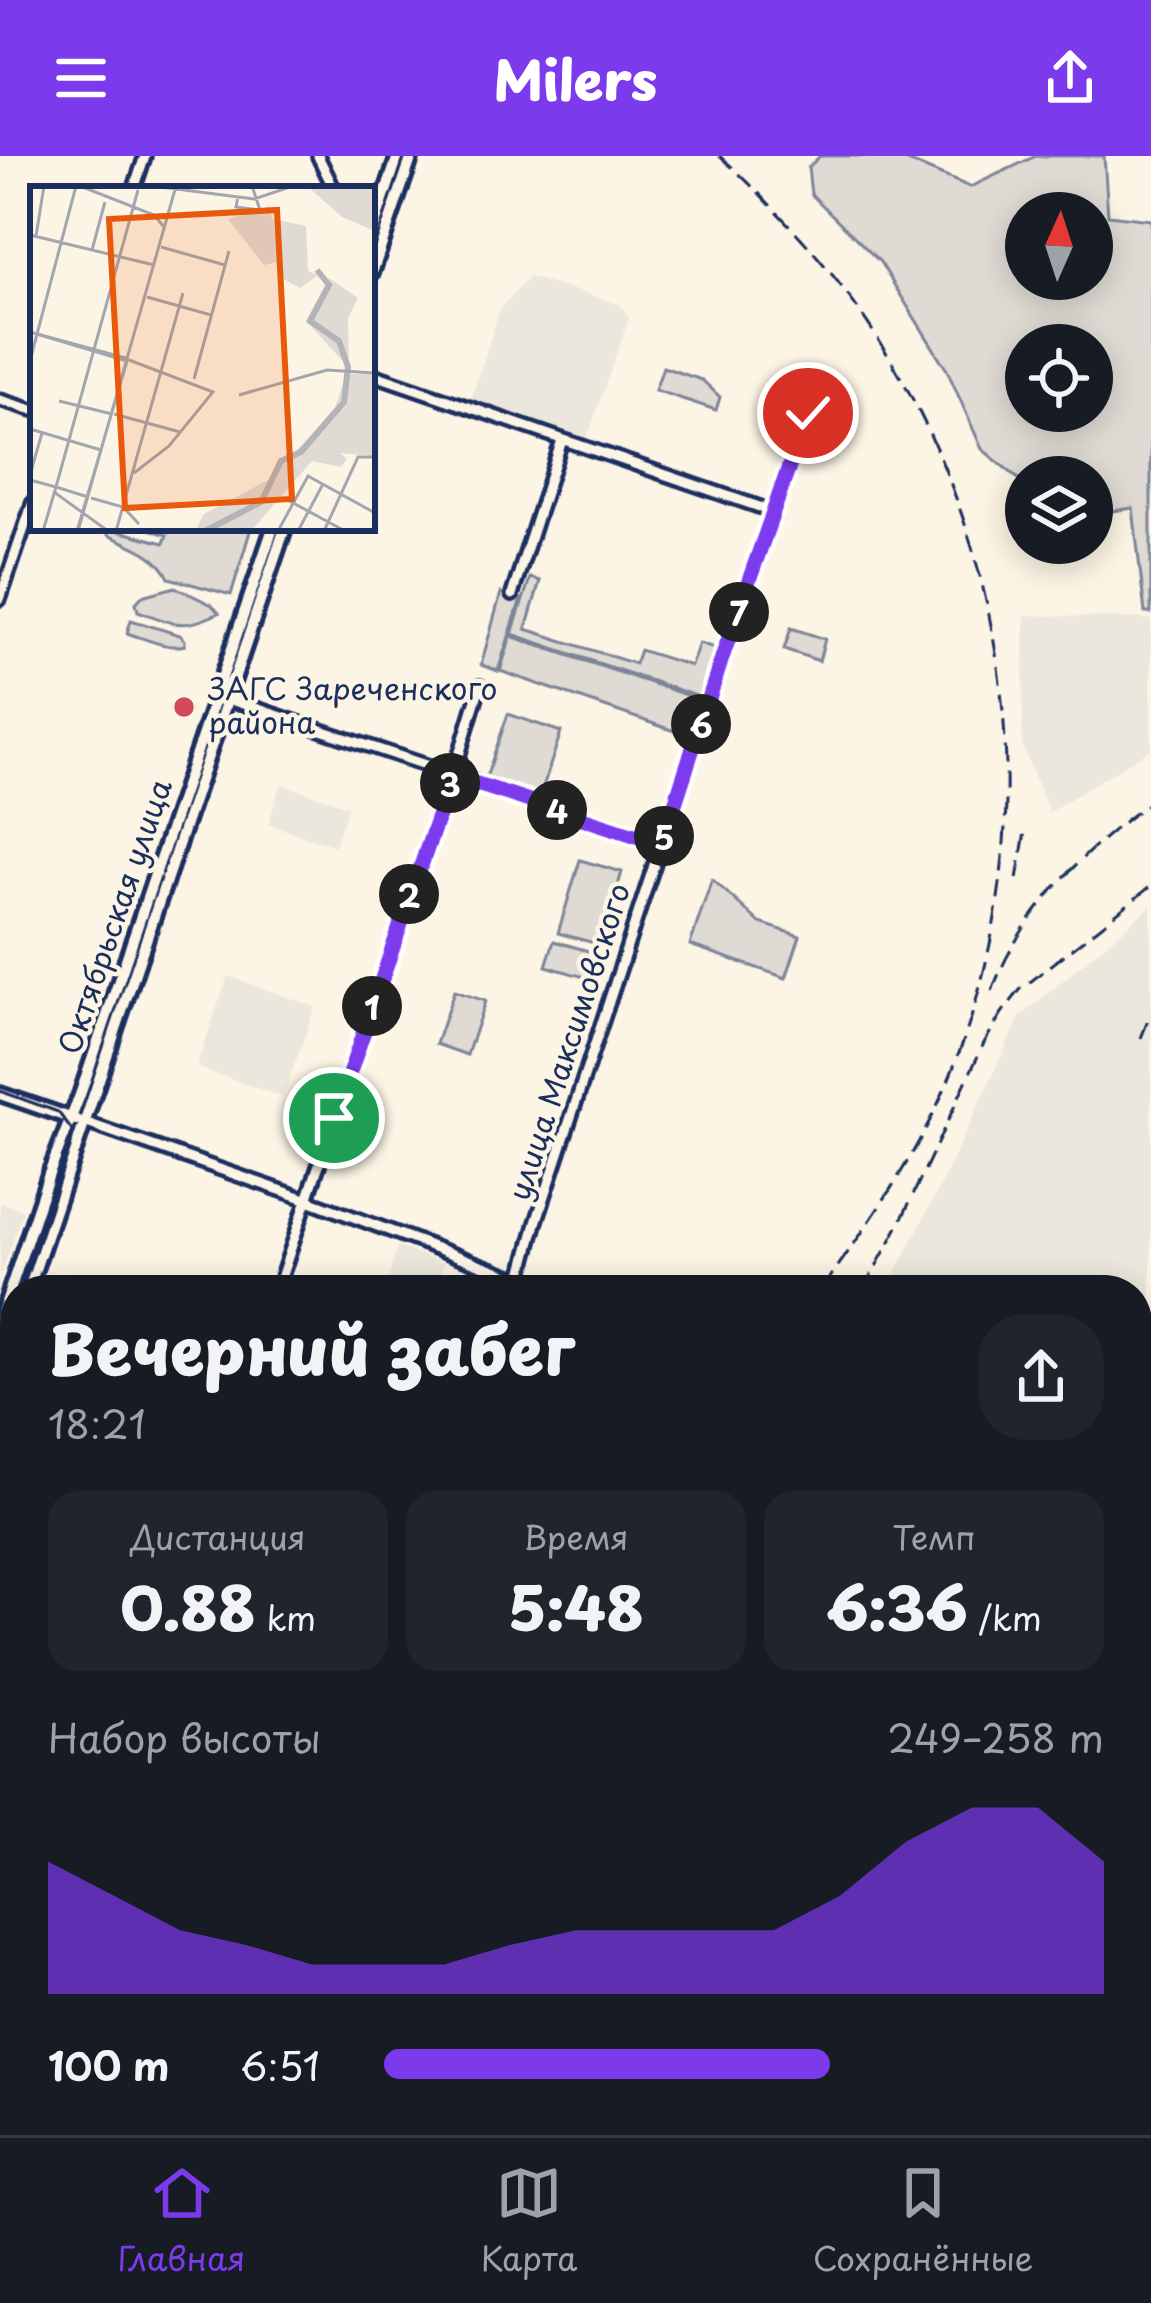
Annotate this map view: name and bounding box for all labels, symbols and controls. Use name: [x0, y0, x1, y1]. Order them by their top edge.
text: Milers: [494, 38, 657, 119]
icon: menu: [48, 45, 114, 111]
icon: share: [1037, 45, 1103, 111]
inset map: [30, 186, 375, 531]
north arrow: [1005, 192, 1113, 300]
map controls: [1005, 192, 1113, 564]
button: locate: [1005, 324, 1113, 432]
pin: [757, 362, 859, 464]
icon: check: [775, 380, 841, 446]
button: layers: [1005, 456, 1113, 564]
pin: 7: [709, 582, 769, 642]
text: 7: [730, 587, 748, 637]
place label: ЗАГС Зареченского района: [207, 665, 497, 744]
marker: ЗАГС Зареченского района: [171, 694, 197, 720]
pin: 6: [671, 694, 731, 754]
text: 6: [689, 699, 713, 749]
pin: 3: [420, 753, 480, 813]
text: 3: [439, 758, 461, 808]
street label: Октябрьская улица: [45, 772, 182, 1060]
pin: 4: [527, 780, 587, 840]
text: 4: [546, 785, 568, 835]
pin: 5: [634, 806, 694, 866]
text: 5: [653, 811, 675, 861]
pin: 2: [379, 864, 439, 924]
text: 2: [397, 869, 421, 919]
street label: улица Максимовского: [495, 877, 640, 1206]
pin: 1: [342, 976, 402, 1036]
text: 1: [364, 981, 380, 1031]
pin: [283, 1067, 385, 1169]
icon: arrive: [301, 1085, 367, 1151]
text: Вечерний забег: [48, 1298, 575, 1397]
button: share: [978, 1314, 1104, 1440]
text: 18:21: [48, 1393, 146, 1452]
text: Дистанция: [130, 1511, 306, 1561]
text: Время: [523, 1511, 629, 1561]
text: Темп: [892, 1511, 976, 1561]
text: 0.88: [120, 1561, 256, 1651]
text: 5:48: [508, 1561, 644, 1651]
text: 6:36: [826, 1561, 968, 1651]
text: km: [256, 1592, 316, 1642]
text: /km: [968, 1592, 1042, 1642]
text: Набор высоты: [48, 1707, 321, 1766]
text: 249–258 m: [887, 1707, 1104, 1766]
text: 100 m: [48, 2035, 170, 2094]
text: 6:51: [240, 2035, 320, 2094]
tab: Главная: [118, 2160, 245, 2282]
tab: Карта: [481, 2160, 578, 2282]
tab: Сохранённые: [813, 2160, 1033, 2282]

